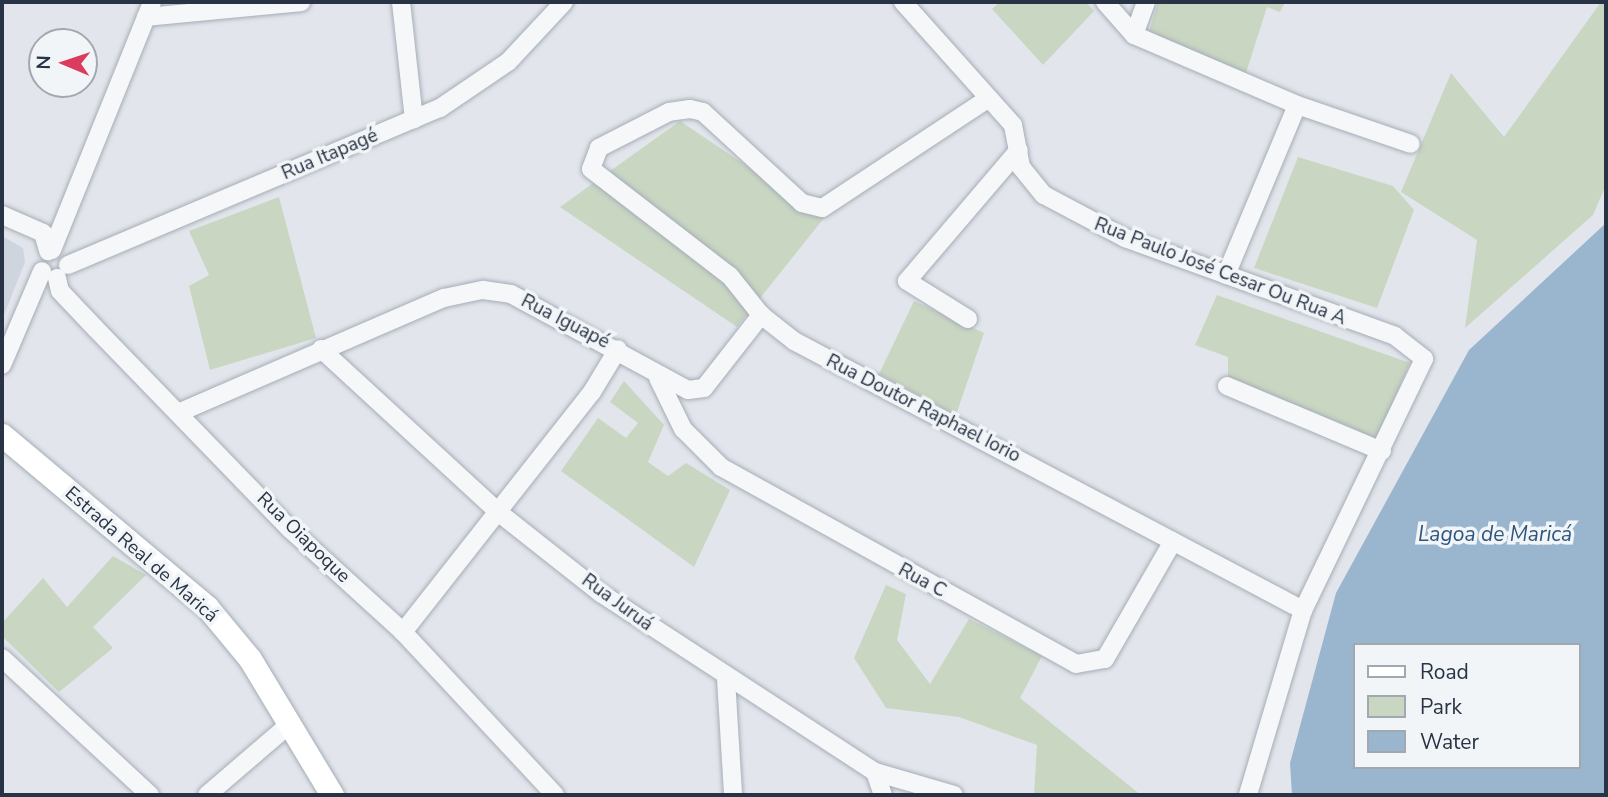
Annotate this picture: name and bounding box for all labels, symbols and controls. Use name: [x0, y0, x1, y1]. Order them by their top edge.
north arrow: [28, 28, 98, 98]
text: N: [31, 55, 57, 70]
street label: Rua Itapagé: [278, 125, 382, 185]
street label: Rua Paulo José Cesar Ou Rua A: [1091, 213, 1349, 331]
street label: Rua Iguapé: [517, 290, 613, 354]
street label: Rua Doutor Raphael Iorio: [822, 350, 1024, 468]
street label: Estrada Real de Maricá: [60, 482, 222, 628]
street label: Rua Oiapoque: [252, 488, 354, 588]
water label: Lagoa de Maricá: [1418, 521, 1572, 547]
street label: Rua C: [894, 559, 950, 603]
street label: Rua Juruá: [577, 569, 657, 637]
legend: [1352, 643, 1580, 769]
text: Road: [1420, 658, 1469, 686]
text: Park: [1420, 693, 1462, 721]
text: Water: [1420, 728, 1479, 756]

